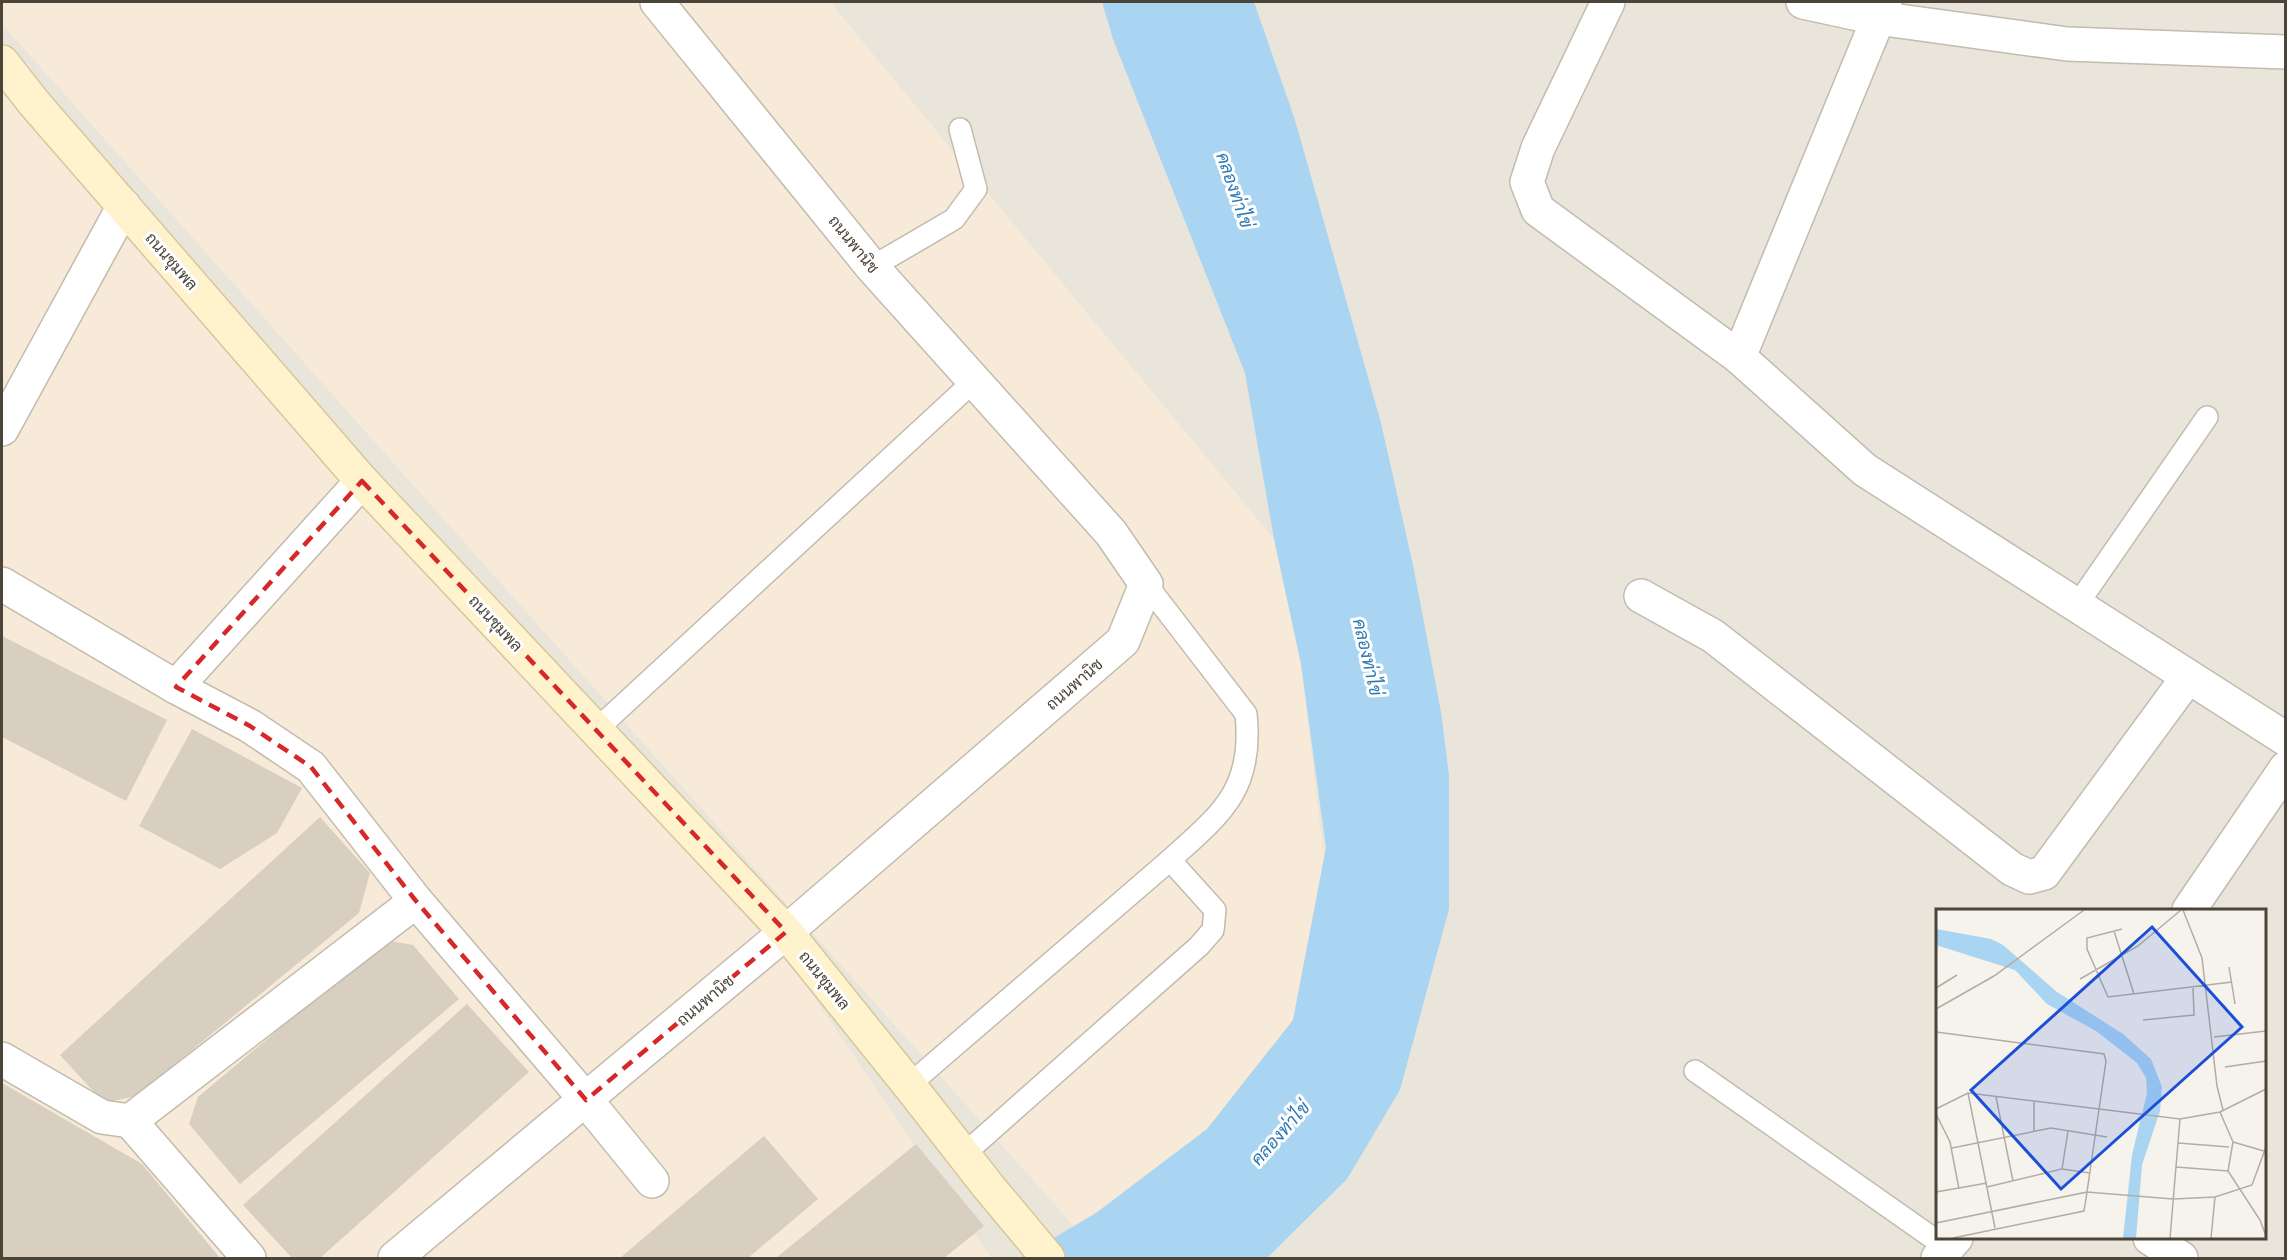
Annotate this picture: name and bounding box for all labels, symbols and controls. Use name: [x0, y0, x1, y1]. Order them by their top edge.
water label: คลองท่าไข่: [1211, 149, 1260, 232]
street label: ถนนพานิช: [825, 211, 883, 277]
street label: ถนนชุมพล: [140, 228, 203, 295]
street label: ถนนชุมพล: [463, 591, 527, 657]
water label: คลองท่าไข่: [1348, 616, 1389, 699]
street label: ถนนพานิช: [1041, 654, 1107, 714]
inset map: [1936, 909, 2266, 1239]
street label: ถนนชุมพล: [794, 947, 855, 1015]
street label: ถนนพานิช: [672, 970, 738, 1030]
water label: คลองท่าไข่: [1245, 1095, 1315, 1170]

